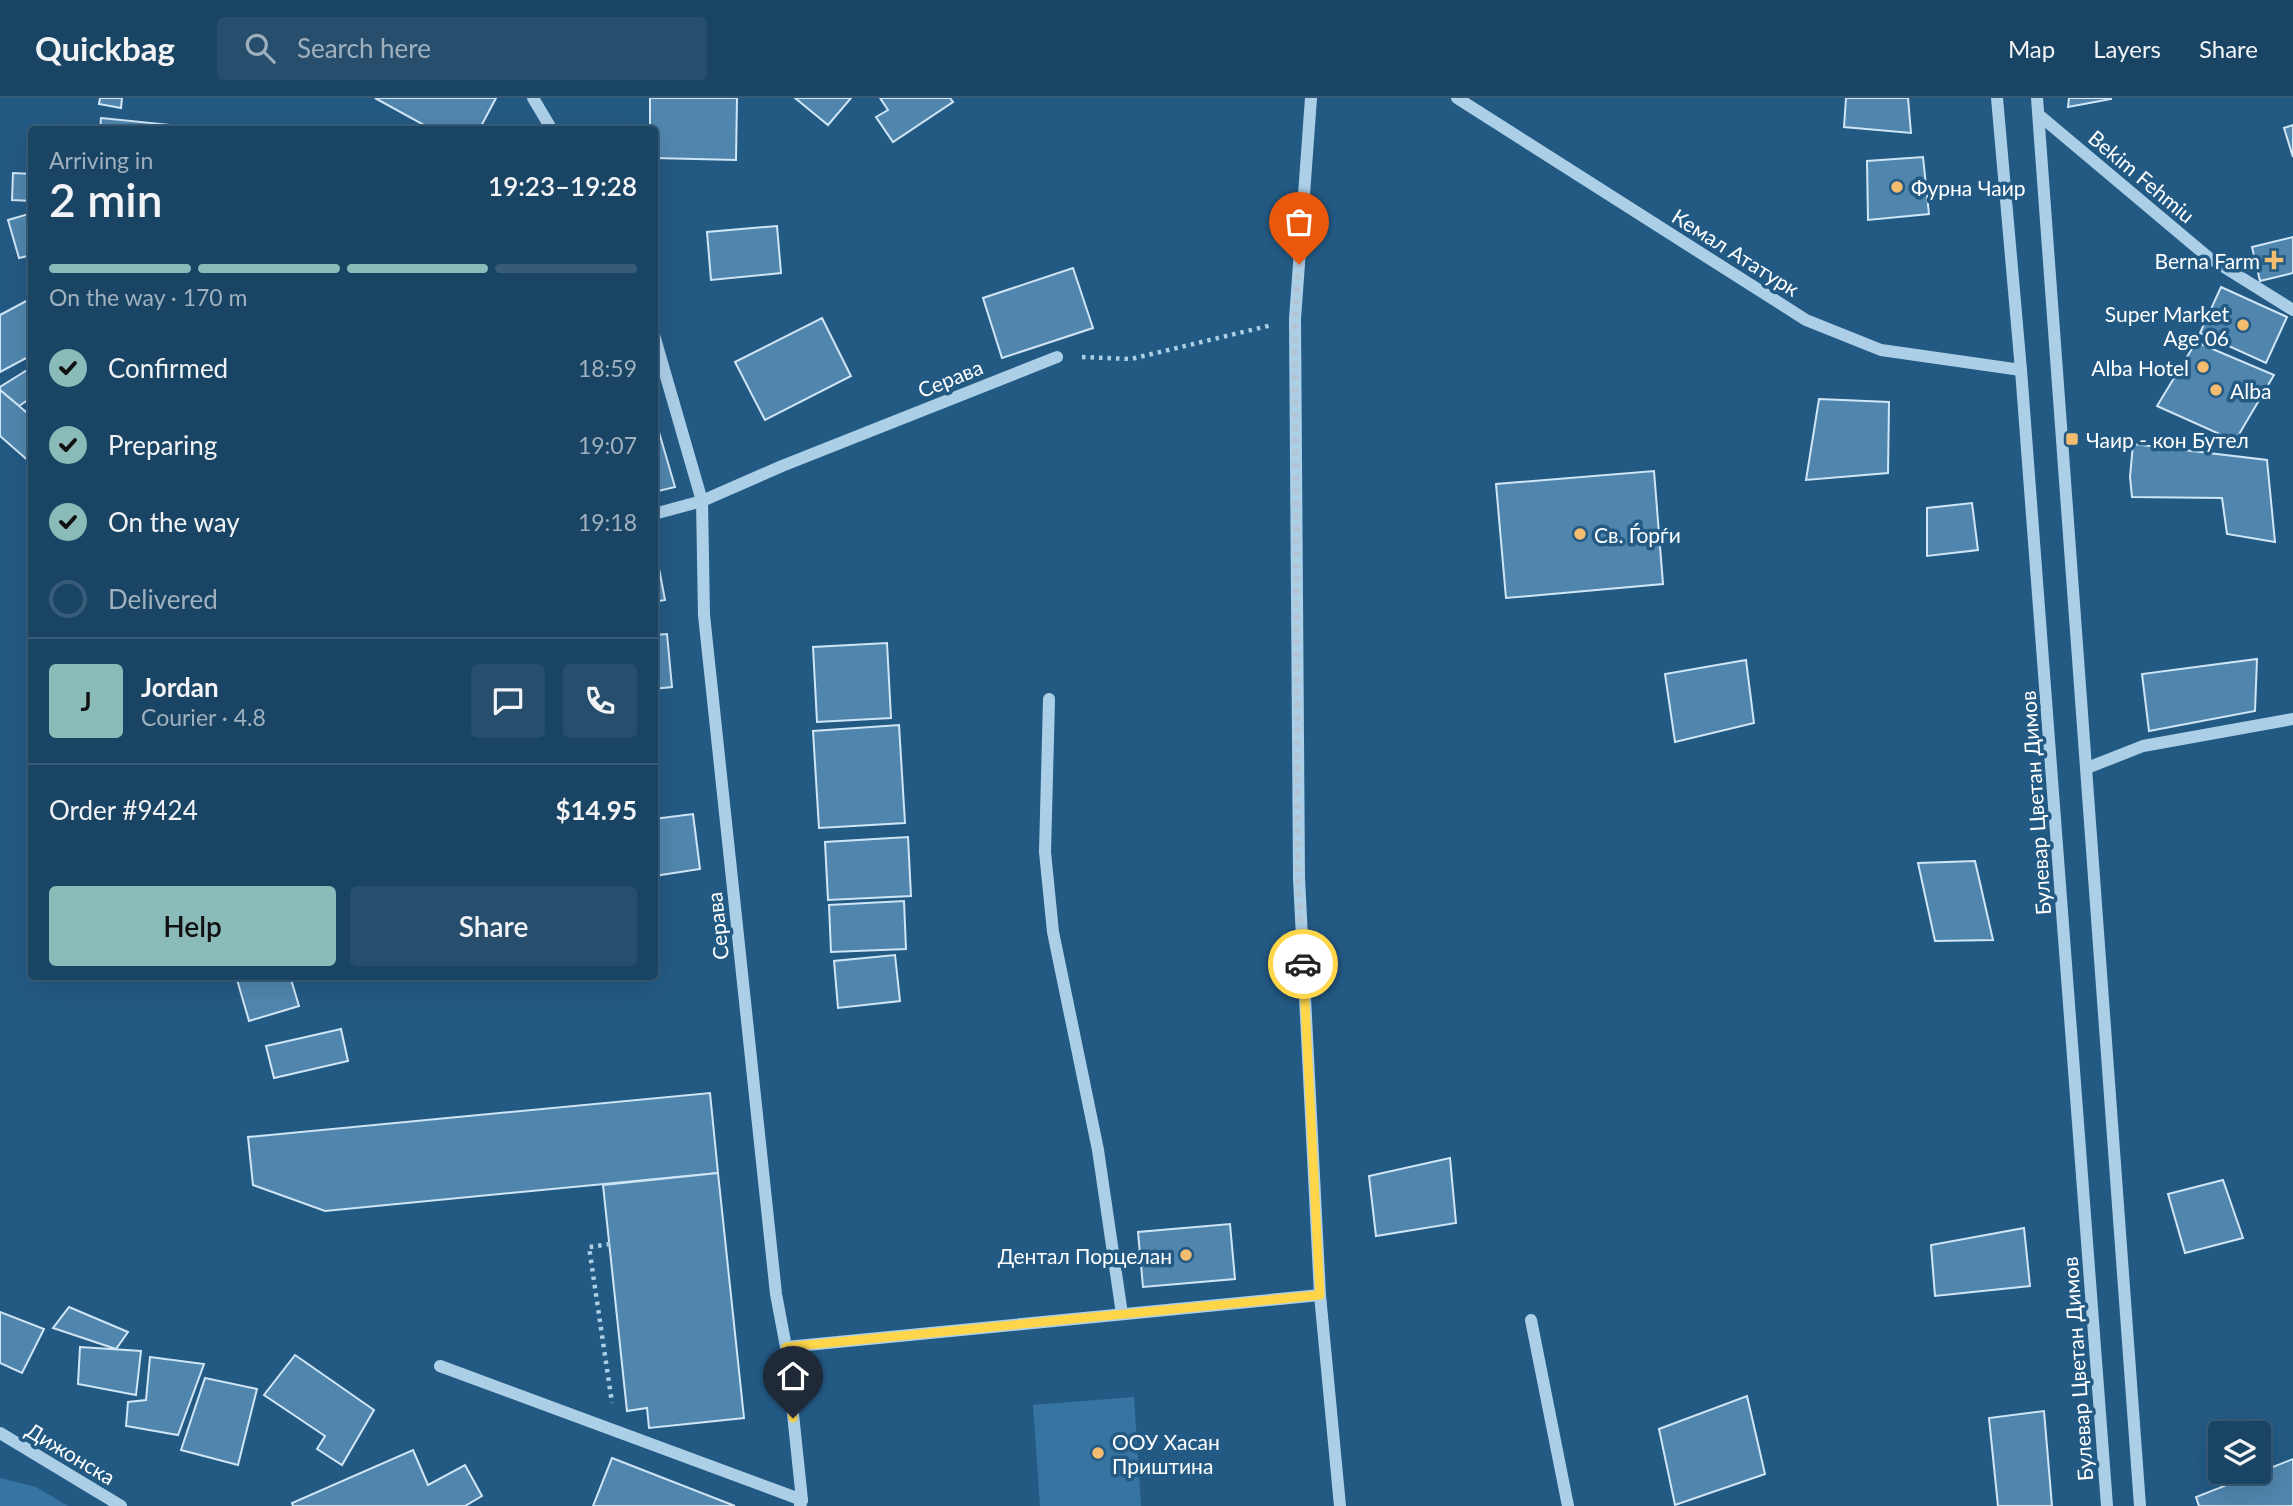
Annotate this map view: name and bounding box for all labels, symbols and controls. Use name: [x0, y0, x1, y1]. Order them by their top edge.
search box: [217, 17, 707, 80]
text: Quickbag: [35, 28, 175, 68]
icon: search: [241, 29, 279, 67]
text: Search here: [297, 32, 431, 64]
text: Map: [2008, 34, 2055, 63]
text: Layers: [2093, 34, 2161, 63]
text: Share: [2199, 34, 2258, 63]
street label: Bekim Fehmiu: [2084, 124, 2200, 228]
text: Arriving in: [49, 146, 153, 174]
text: 19:23–19:28: [488, 170, 637, 202]
text: 2 min: [49, 172, 163, 227]
place label: Фурна Чаир: [1911, 175, 2026, 200]
marker: Фурна Чаир: [1889, 179, 1905, 195]
pin: [1269, 192, 1329, 264]
icon: bag: [1280, 203, 1318, 241]
street label: Кемал Ататурк: [1668, 203, 1804, 301]
place label: Berna Farm: [2155, 248, 2260, 273]
marker: Berna Farm: [2266, 252, 2282, 268]
text: On the way · 170 m: [49, 283, 248, 311]
place label: Super Market Age 06: [2105, 301, 2229, 350]
marker: Super Market Age 06: [2235, 317, 2251, 333]
icon: check: [49, 349, 87, 387]
text: Confirmed: [108, 352, 228, 384]
text: 18:59: [578, 354, 637, 382]
street label: Серава: [914, 354, 986, 402]
place label: Alba Hotel: [2091, 355, 2189, 380]
marker: Alba Hotel: [2195, 359, 2211, 375]
place label: Alba: [2230, 378, 2271, 403]
marker: Alba: [2208, 382, 2224, 398]
icon: check: [49, 426, 87, 464]
place label: Чаир - кон Бутел: [2086, 427, 2249, 452]
text: Preparing: [108, 429, 217, 461]
text: 19:07: [578, 431, 637, 459]
marker: Чаир - кон Бутел: [2064, 431, 2080, 447]
icon: check: [49, 503, 87, 541]
text: On the way: [108, 506, 240, 538]
text: 19:18: [578, 508, 637, 536]
place label: Св. Ѓорѓи: [1594, 522, 1681, 547]
marker: Св. Ѓорѓи: [1572, 526, 1588, 542]
text: Delivered: [108, 583, 218, 615]
button: chat: [471, 664, 545, 738]
button: phone: [563, 664, 637, 738]
text: Jordan: [141, 671, 219, 703]
text: J: [80, 685, 92, 717]
street label: Булевар Цветан Димов: [2015, 690, 2055, 916]
text: Courier · 4.8: [141, 703, 266, 731]
text: Order #9424: [49, 794, 198, 826]
text: $14.95: [555, 794, 637, 826]
button: Help: [49, 886, 336, 966]
button: Share: [350, 886, 637, 966]
street label: Серава: [701, 891, 733, 961]
courier: [1268, 929, 1338, 999]
icon: car: [1284, 945, 1322, 983]
place label: Дентал Порцелан: [998, 1243, 1172, 1268]
marker: Дентал Порцелан: [1178, 1247, 1194, 1263]
street label: Булевар Цветан Димов: [2057, 1256, 2097, 1482]
pin: [763, 1346, 823, 1418]
icon: home: [774, 1357, 812, 1395]
street label: Дижонска: [22, 1417, 120, 1489]
map controls: [2208, 1421, 2271, 1484]
button: layers: [2208, 1421, 2271, 1484]
place label: ООУ Хасан Приштина: [1112, 1429, 1220, 1478]
marker: ООУ Хасан Приштина: [1090, 1445, 1106, 1461]

